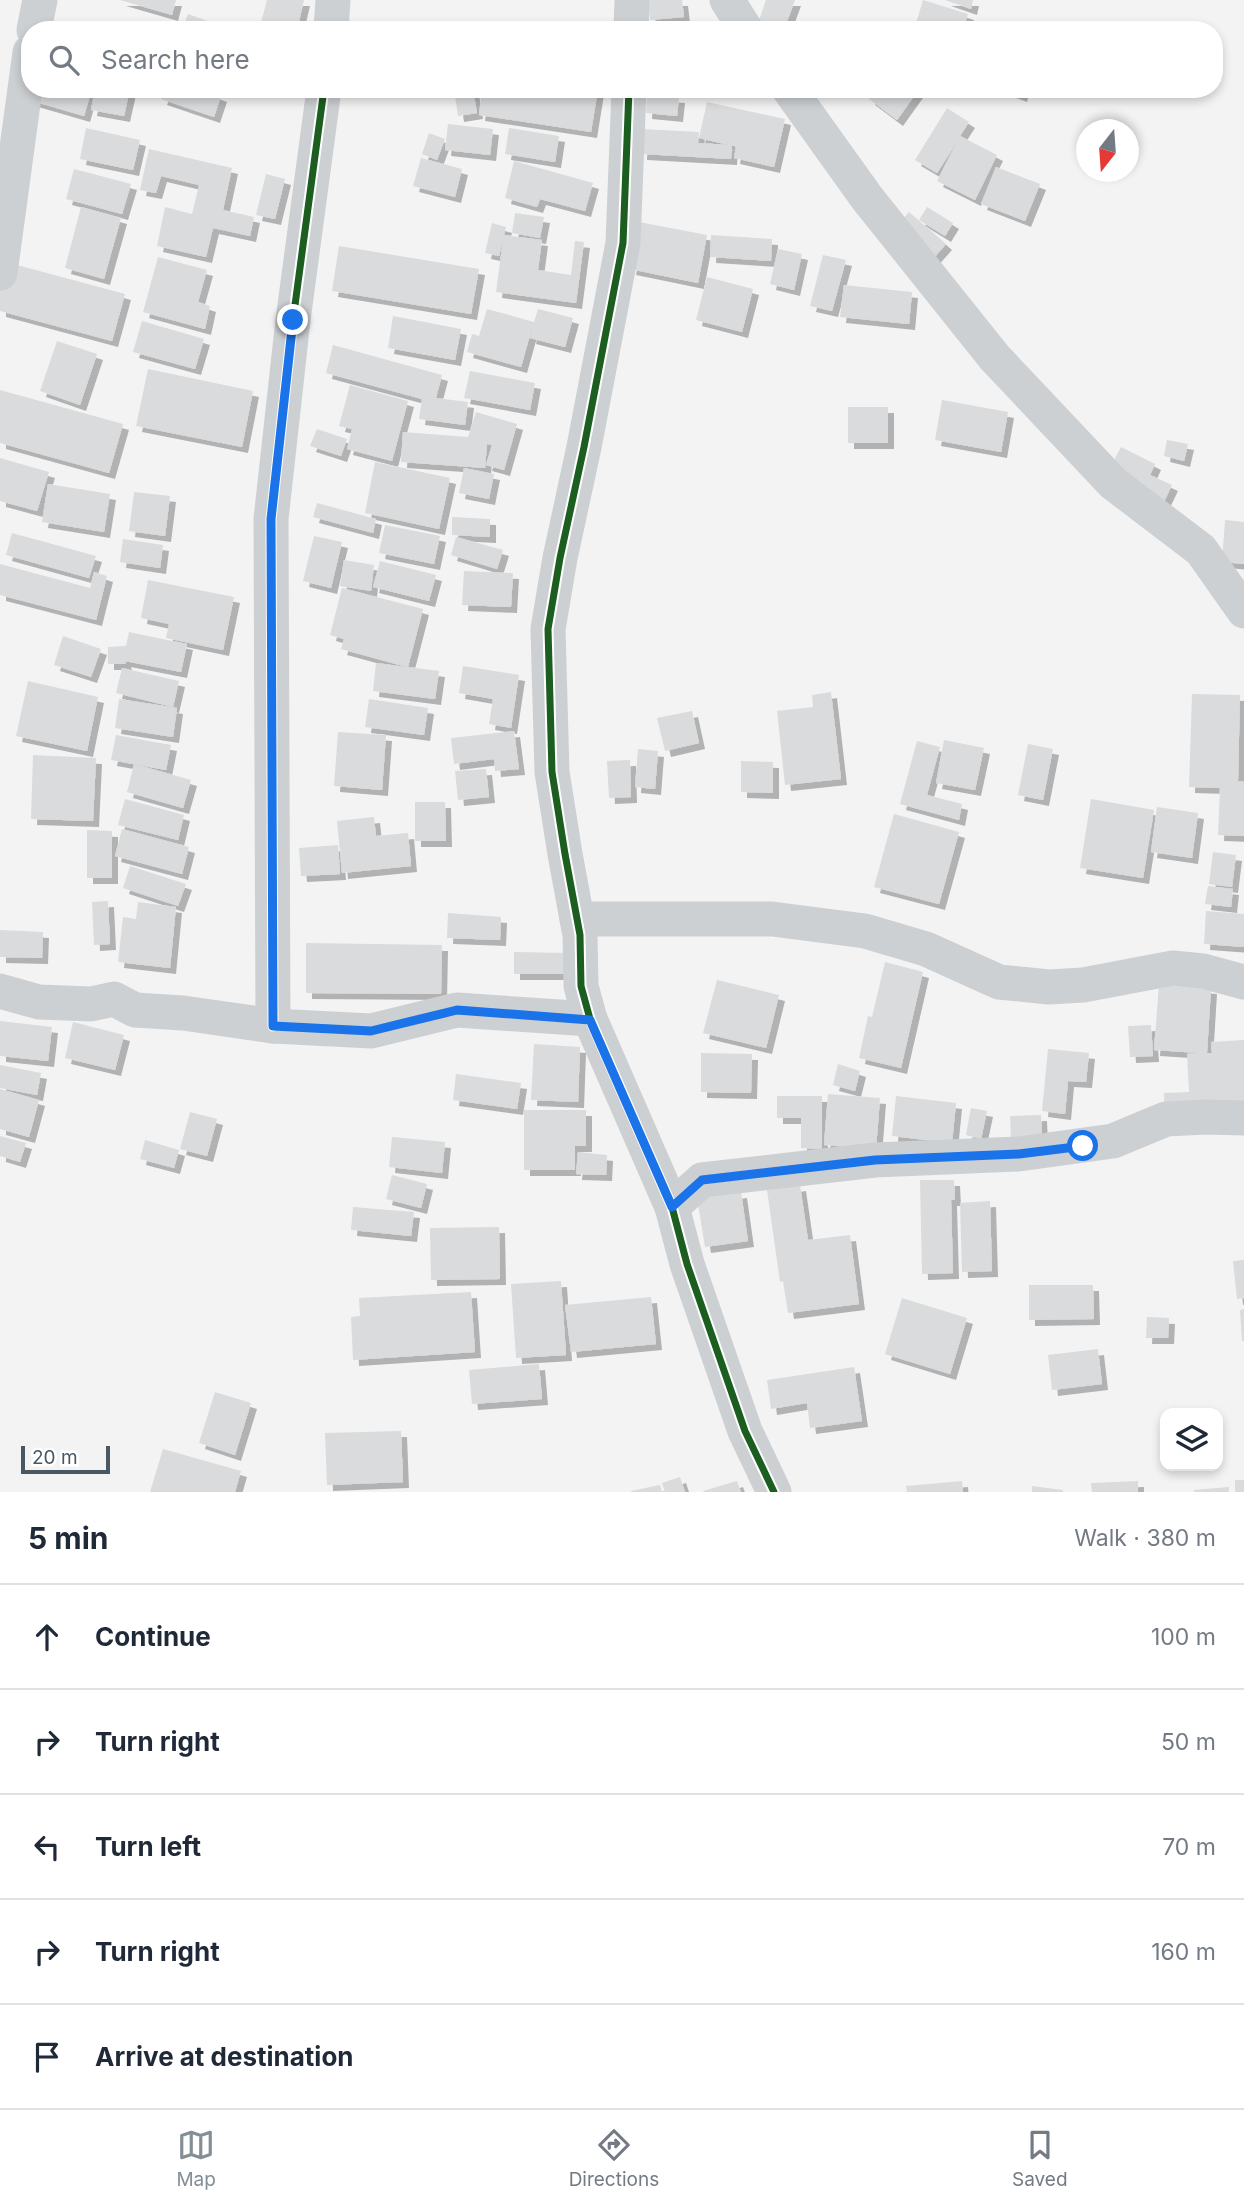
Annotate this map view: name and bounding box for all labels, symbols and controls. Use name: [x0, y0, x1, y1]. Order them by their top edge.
search box: [21, 21, 1223, 98]
icon: search: [45, 41, 83, 79]
text: Search here: [101, 44, 250, 75]
north arrow: [1076, 119, 1139, 182]
route end: [277, 304, 308, 335]
route start: [1067, 1130, 1098, 1161]
map controls: [1160, 1408, 1223, 1471]
button: layers: [1160, 1408, 1223, 1471]
scale bar: [21, 1443, 110, 1475]
text: 20 m: [32, 1446, 78, 1469]
text: 5 min: [28, 1520, 108, 1556]
text: Walk · 380 m: [1074, 1524, 1216, 1552]
icon: ahead: [28, 1618, 66, 1656]
text: Continue: [95, 1621, 211, 1652]
text: 100 m: [1151, 1623, 1216, 1651]
icon: right: [28, 1723, 66, 1761]
text: Turn right: [95, 1726, 220, 1757]
text: 50 m: [1161, 1728, 1216, 1756]
icon: left: [28, 1828, 66, 1866]
text: Turn left: [95, 1831, 201, 1862]
text: 70 m: [1162, 1833, 1216, 1861]
icon: right: [28, 1933, 66, 1971]
text: Turn right: [95, 1936, 220, 1967]
text: 160 m: [1151, 1938, 1216, 1966]
icon: arrive: [28, 2038, 66, 2076]
text: Arrive at destination: [95, 2041, 354, 2072]
tab: Map: [176, 2126, 216, 2191]
tab: Directions: [569, 2126, 659, 2191]
tab: Saved: [1012, 2126, 1068, 2191]

